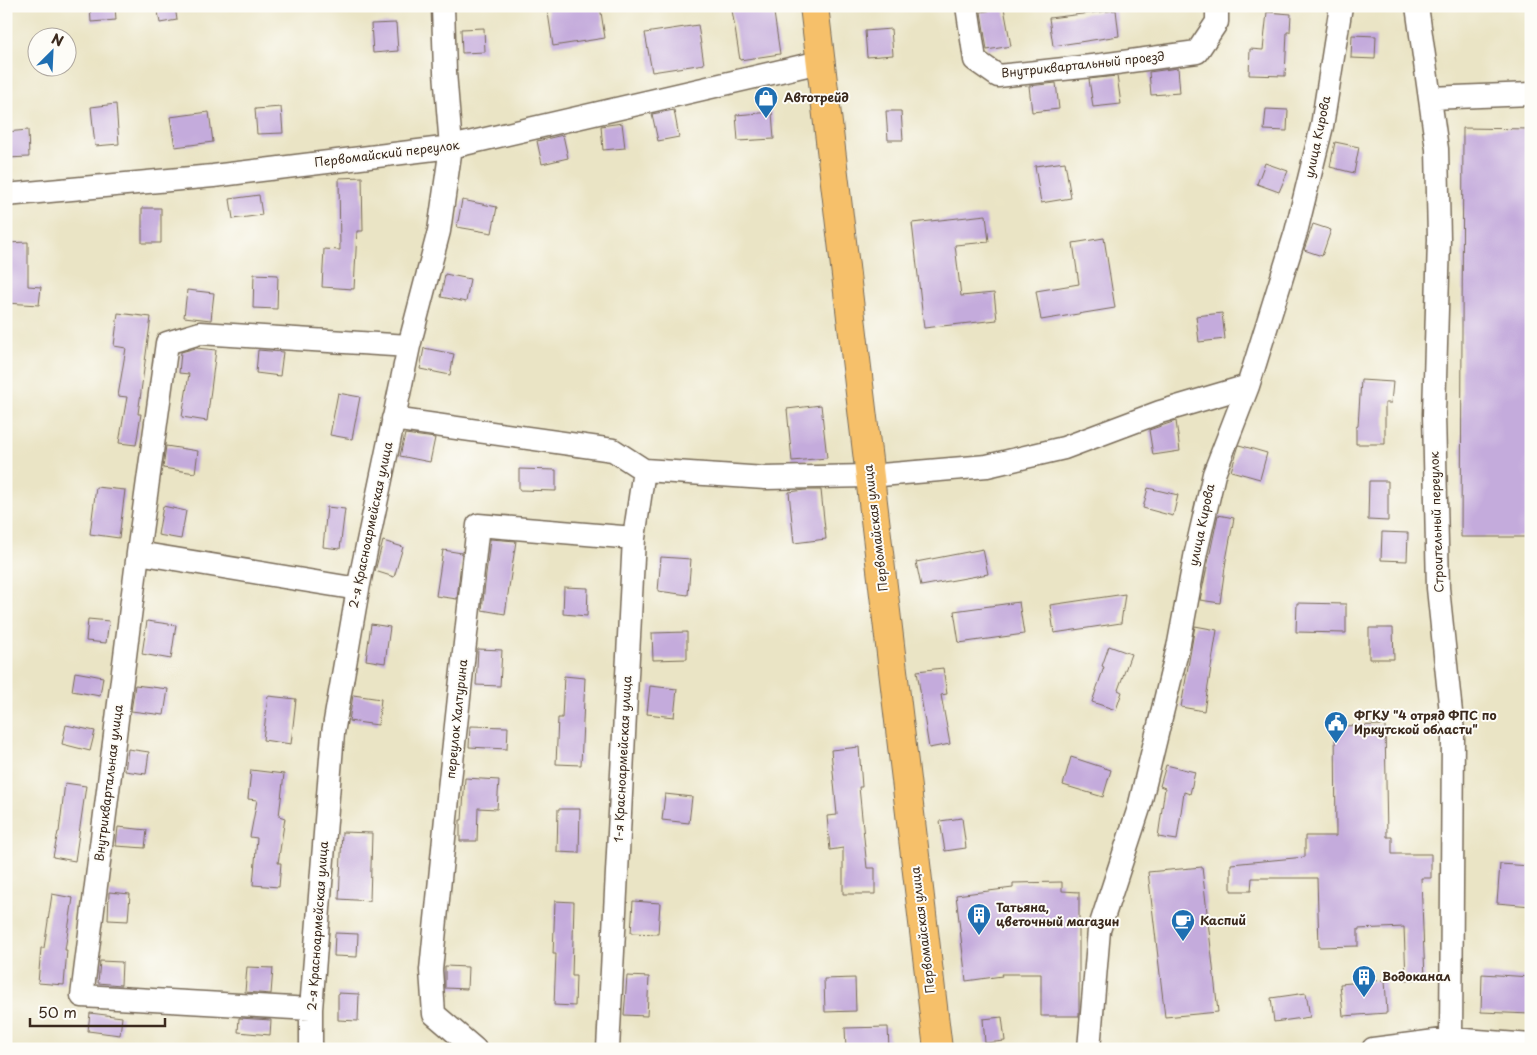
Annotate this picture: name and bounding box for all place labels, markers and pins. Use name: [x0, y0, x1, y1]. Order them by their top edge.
shop icon: Автотрейд: [753, 85, 779, 119]
place label: Автотрейд: [784, 88, 849, 106]
place label: ФГКУ "4 отряд ФПС по Иркутской области": [1354, 706, 1497, 738]
public building icon: ФГКУ "4 отряд ФПС по Иркутской области": [1323, 710, 1349, 744]
place label: Татьяна, цветочный магазин: [996, 898, 1119, 930]
building icon: Татьяна, цветочный магазин: [966, 902, 992, 936]
cafe icon: Каспий: [1170, 908, 1196, 942]
place label: Каспий: [1200, 911, 1246, 929]
building icon: Водоканал: [1351, 964, 1377, 998]
place label: Водоканал: [1382, 967, 1451, 985]

